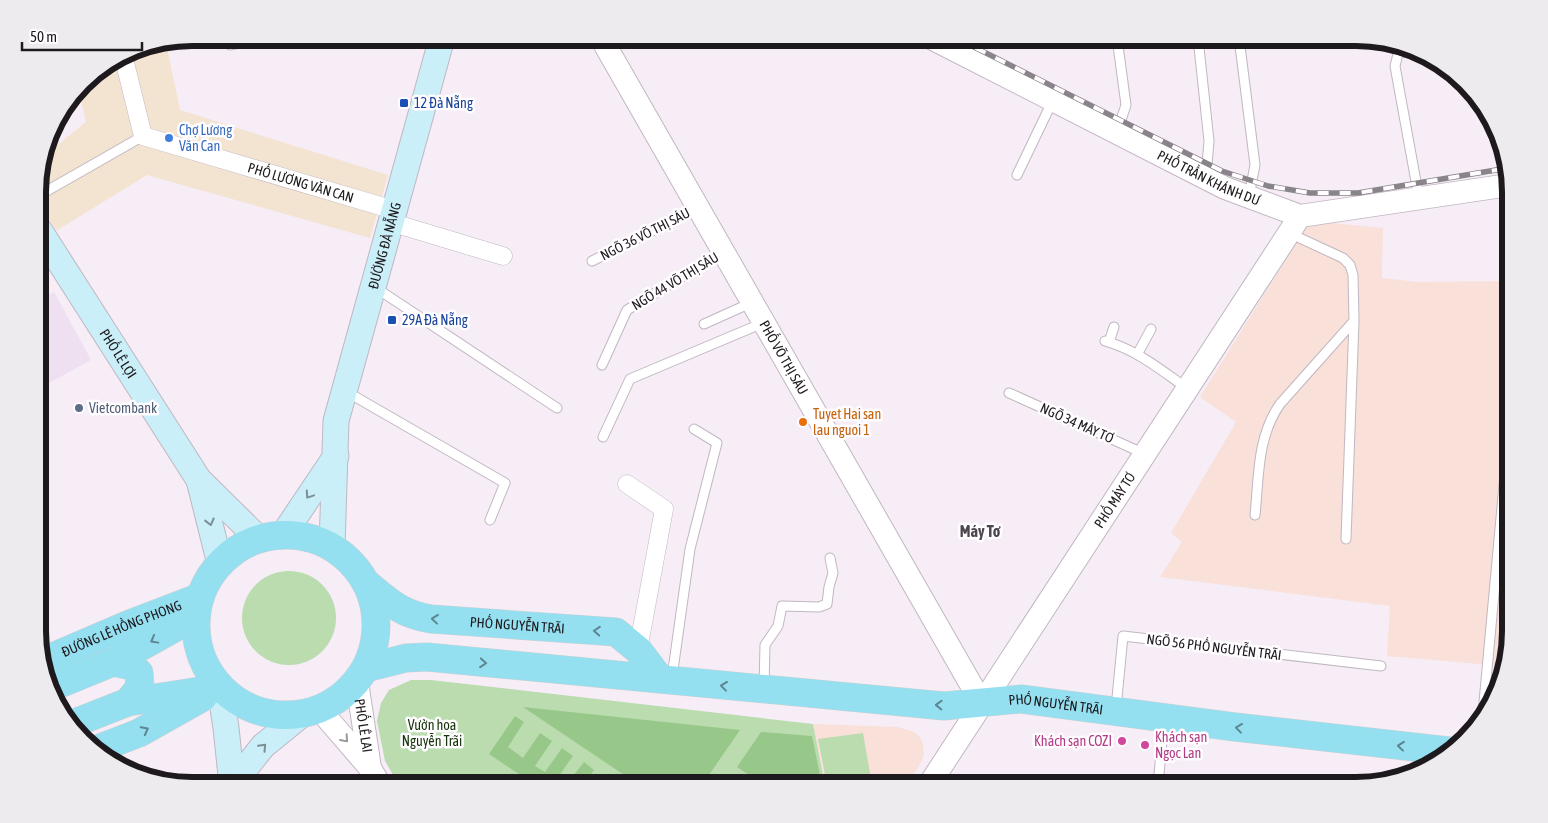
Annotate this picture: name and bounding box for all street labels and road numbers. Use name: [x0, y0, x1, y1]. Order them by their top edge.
street label: PHỐ TRẦN KHÁNH DƯ: [1155, 147, 1263, 209]
street label: PHỐ LƯƠNG VĂN CAN: [246, 159, 356, 206]
street label: ĐƯỜNG ĐÀ NẴNG: [365, 200, 404, 291]
street label: NGÕ 36 VÕ THỊ SÁU: [598, 205, 692, 263]
street label: NGÕ 44 VÕ THỊ SÁU: [629, 249, 721, 313]
street label: PHỐ VÕ THỊ SÁU: [756, 317, 811, 397]
street label: PHỐ LÊ LỢI: [97, 326, 140, 381]
street label: NGÕ 34 MÁY TƠ: [1038, 400, 1116, 446]
street label: PHỐ MÁY TƠ: [1091, 469, 1139, 531]
street label: ĐƯỜNG LÊ HỒNG PHONG: [59, 597, 184, 660]
street label: PHỐ NGUYỄN TRÃI: [469, 613, 565, 636]
street label: NGÕ 56 PHỐ NGUYỄN TRÃI: [1146, 629, 1283, 663]
street label: PHỐ NGUYỄN TRÃI: [1008, 689, 1104, 718]
street label: PHỐ LÊ LAI: [352, 697, 376, 754]

